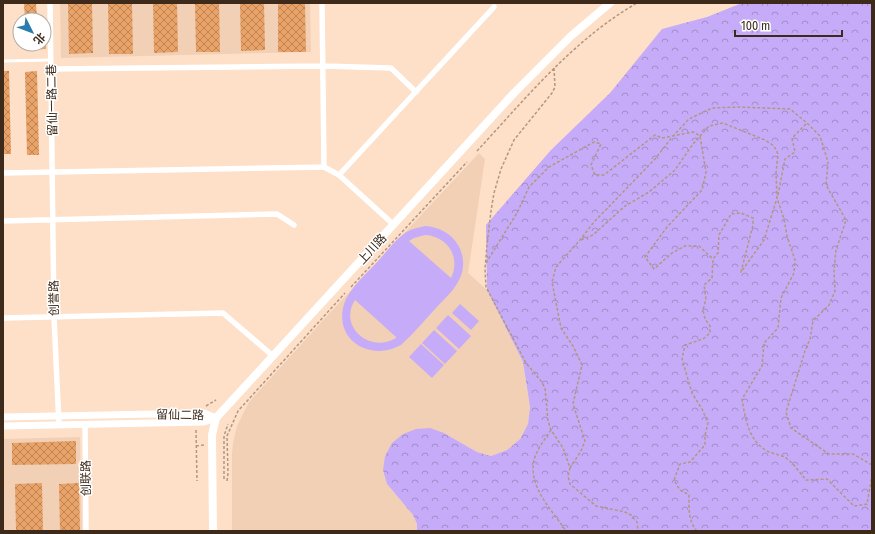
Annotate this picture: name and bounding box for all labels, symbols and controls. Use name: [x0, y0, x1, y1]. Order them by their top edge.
north arrow: [12, 12, 52, 52]
scale bar: [735, 12, 842, 38]
text: 100 m: [741, 19, 770, 33]
text: 北: [31, 30, 48, 47]
street label: 留仙一路二巷: [44, 64, 60, 136]
street label: 上川路: [355, 231, 389, 267]
street label: 创誉路: [47, 280, 61, 316]
street label: 留仙二路: [156, 408, 204, 422]
street label: 创联路: [79, 460, 93, 496]

